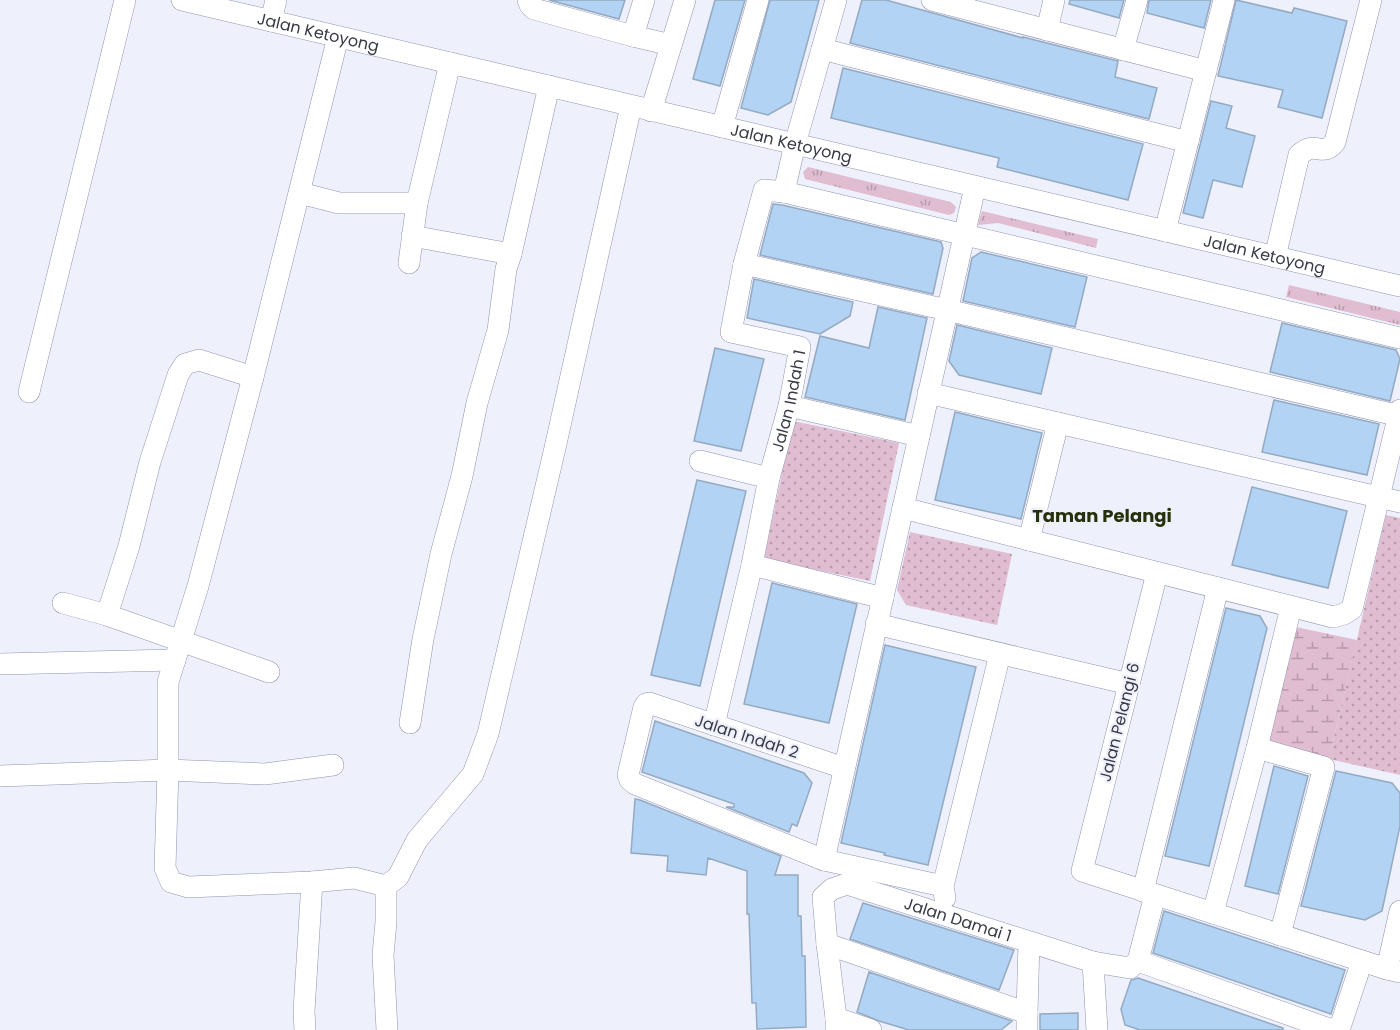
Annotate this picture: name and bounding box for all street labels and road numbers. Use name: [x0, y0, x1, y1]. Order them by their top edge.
street label: Jalan Ketoyong: [255, 7, 381, 58]
street label: Jalan Ketoyong: [728, 118, 855, 169]
street label: Jalan Ketoyong: [1201, 229, 1328, 280]
street label: Jalan Indah 1: [766, 348, 811, 454]
street label: Jalan Pelangi 6: [1094, 660, 1145, 784]
street label: Jalan Indah 2: [692, 709, 802, 764]
street label: Jalan Damai 1: [901, 892, 1014, 947]

